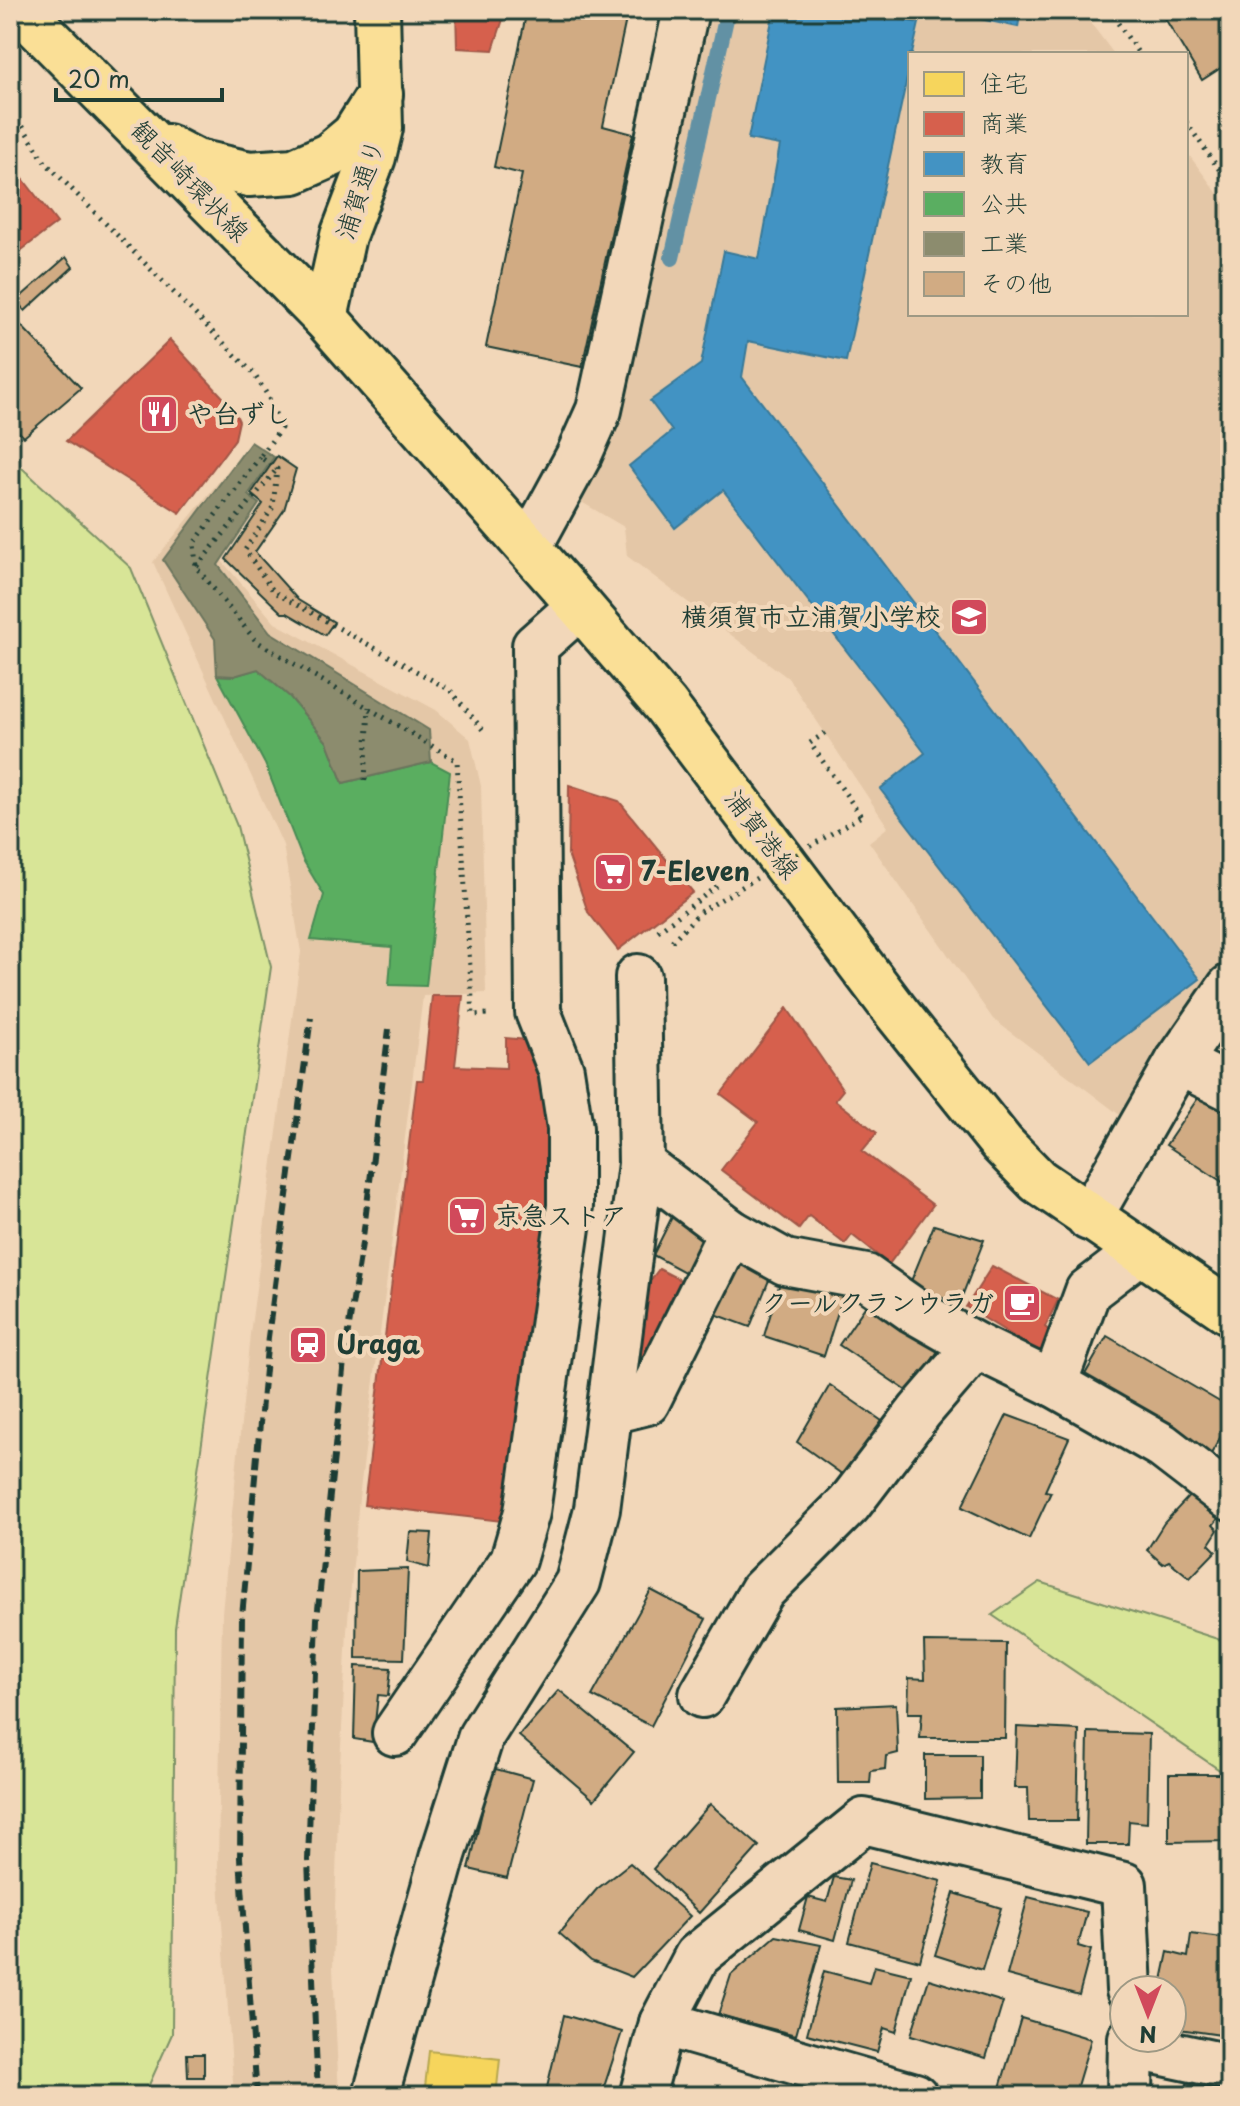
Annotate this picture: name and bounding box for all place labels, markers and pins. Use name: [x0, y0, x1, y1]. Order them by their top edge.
restaurant icon: や台ずし: [138, 393, 180, 435]
place label: や台ずし: [187, 393, 291, 432]
place label: 横須賀市立浦賀小学校: [681, 596, 941, 635]
school or university icon: 横須賀市立浦賀小学校: [948, 596, 990, 638]
supermarket icon: 7-Eleven: [592, 851, 634, 893]
place label: 7-Eleven: [641, 851, 750, 890]
supermarket icon: 京急ストア: [446, 1195, 488, 1237]
place label: 京急ストア: [495, 1195, 627, 1234]
place label: クールクランウラガ: [761, 1282, 994, 1321]
cafe icon: クールクランウラガ: [1001, 1282, 1043, 1324]
station icon: Uraga: [287, 1324, 329, 1366]
place label: Uraga: [336, 1324, 420, 1363]

